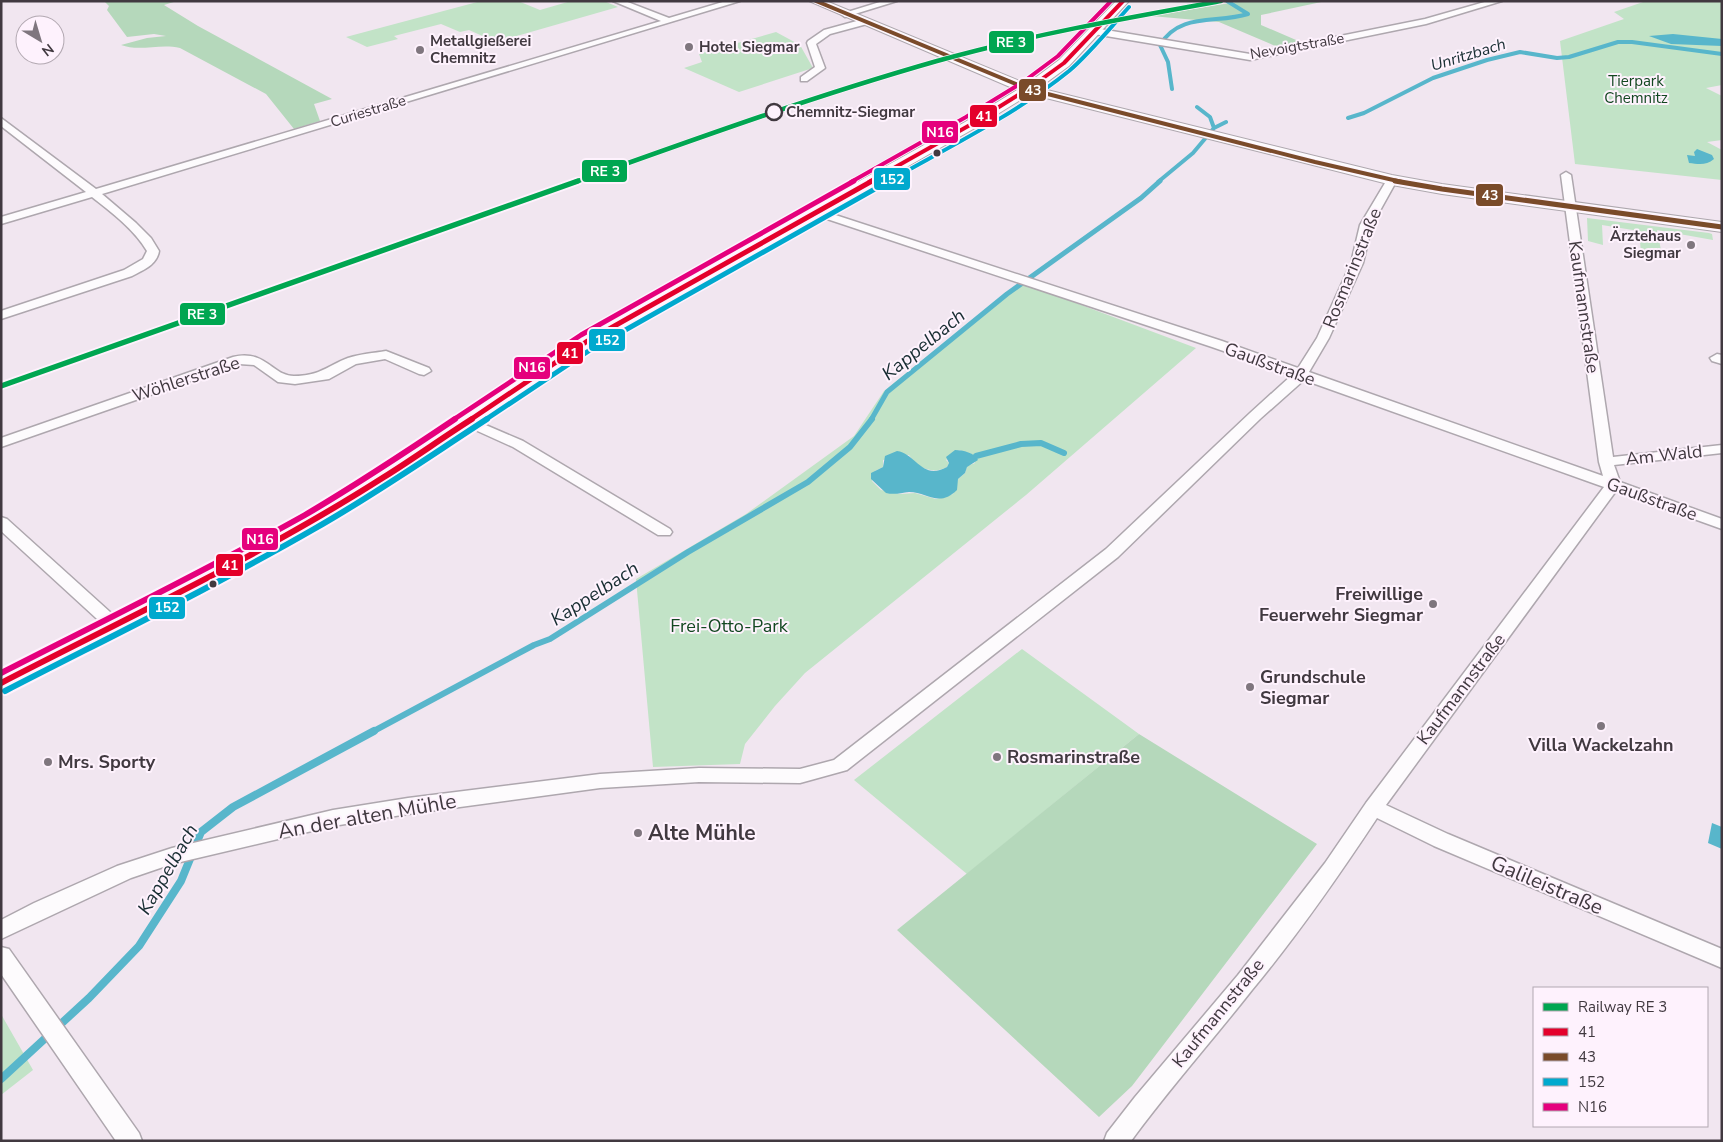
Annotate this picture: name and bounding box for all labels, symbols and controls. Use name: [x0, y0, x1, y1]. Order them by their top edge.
north arrow: [15, 15, 65, 65]
street label: Nevoigtstraße: [1248, 28, 1346, 64]
line badge: RE 3: [988, 30, 1035, 54]
place label: Metallgießerei Chemnitz: [430, 31, 531, 68]
text: RE 3: [996, 33, 1026, 52]
water label: Unritzbach: [1428, 33, 1509, 77]
place label: Hotel Siegmar: [699, 37, 800, 57]
text: N: [38, 39, 58, 61]
marker: Hotel Siegmar: [683, 41, 695, 53]
marker: Metallgießerei Chemnitz: [414, 44, 426, 56]
park label: Tierpark Chemnitz: [1604, 71, 1668, 108]
line badge: 43: [1018, 78, 1047, 102]
text: 43: [1025, 81, 1041, 100]
street label: Curiestraße: [328, 90, 408, 132]
place label: Chemnitz-Siegmar: [786, 102, 915, 122]
marker: Chemnitz-Siegmar: [765, 103, 783, 121]
line badge: 41: [969, 104, 998, 128]
text: 41: [976, 107, 992, 126]
line badge: N16: [921, 120, 959, 144]
text: N16: [926, 123, 954, 142]
unlabelled marker: [932, 148, 942, 158]
line badge: RE 3: [581, 159, 628, 183]
text: RE 3: [590, 162, 620, 181]
line badge: 152: [873, 167, 911, 191]
text: 152: [879, 170, 905, 189]
line badge: 43: [1475, 183, 1504, 207]
text: 43: [1482, 186, 1498, 205]
street label: Rosmarinstraße: [1317, 204, 1387, 332]
place label: Ärztehaus Siegmar: [1610, 226, 1681, 263]
street label: Kaufmannstraße: [1563, 239, 1605, 375]
marker: Ärztehaus Siegmar: [1685, 239, 1697, 251]
line badge: RE 3: [179, 302, 226, 326]
water label: Kappelbach: [876, 303, 971, 387]
text: RE 3: [187, 305, 217, 324]
line badge: 152: [588, 328, 626, 352]
text: 152: [594, 331, 620, 350]
street label: Gaußstraße: [1221, 336, 1319, 392]
line badge: 41: [556, 341, 584, 365]
text: 41: [562, 344, 578, 363]
street label: Wöhlerstraße: [129, 350, 243, 408]
line badge: N16: [513, 356, 551, 380]
text: N16: [518, 358, 546, 377]
street label: Am Wald: [1624, 439, 1704, 471]
street label: Gaußstraße: [1603, 471, 1701, 527]
line badge: N16: [241, 527, 279, 551]
text: N16: [246, 530, 274, 549]
line badge: 41: [215, 553, 244, 577]
text: 41: [222, 556, 238, 575]
water label: Kappelbach: [545, 556, 644, 632]
unlabelled marker: [208, 579, 218, 589]
place label: Freiwillige Feuerwehr Siegmar: [1259, 582, 1423, 627]
line badge: 152: [148, 596, 186, 620]
text: 152: [154, 598, 180, 617]
marker: Freiwillige Feuerwehr Siegmar: [1427, 598, 1439, 610]
park label: Frei-Otto-Park: [670, 614, 789, 638]
street label: Kaufmannstraße: [1411, 628, 1511, 750]
place label: Grundschule Siegmar: [1260, 665, 1366, 710]
marker: Grundschule Siegmar: [1244, 681, 1256, 693]
marker: Villa Wackelzahn: [1595, 720, 1607, 732]
place label: Villa Wackelzahn: [1527, 733, 1674, 757]
place label: Rosmarinstraße: [1007, 745, 1140, 769]
place label: Mrs. Sporty: [58, 750, 156, 774]
marker: Rosmarinstraße: [991, 751, 1003, 763]
marker: Mrs. Sporty: [42, 756, 54, 768]
street label: An der alten Mühle: [276, 787, 458, 845]
water label: Kappelbach: [131, 819, 204, 920]
place label: Alte Mühle: [648, 819, 756, 847]
marker: Alte Mühle: [632, 827, 644, 839]
street label: Galileistraße: [1486, 849, 1608, 921]
street label: Kaufmannstraße: [1167, 954, 1269, 1072]
legend: [1533, 987, 1708, 1127]
text: Railway RE 3: [1578, 997, 1667, 1017]
text: 41: [1578, 1022, 1596, 1042]
text: 43: [1578, 1047, 1596, 1067]
text: 152: [1578, 1072, 1605, 1092]
text: N16: [1578, 1097, 1607, 1117]

